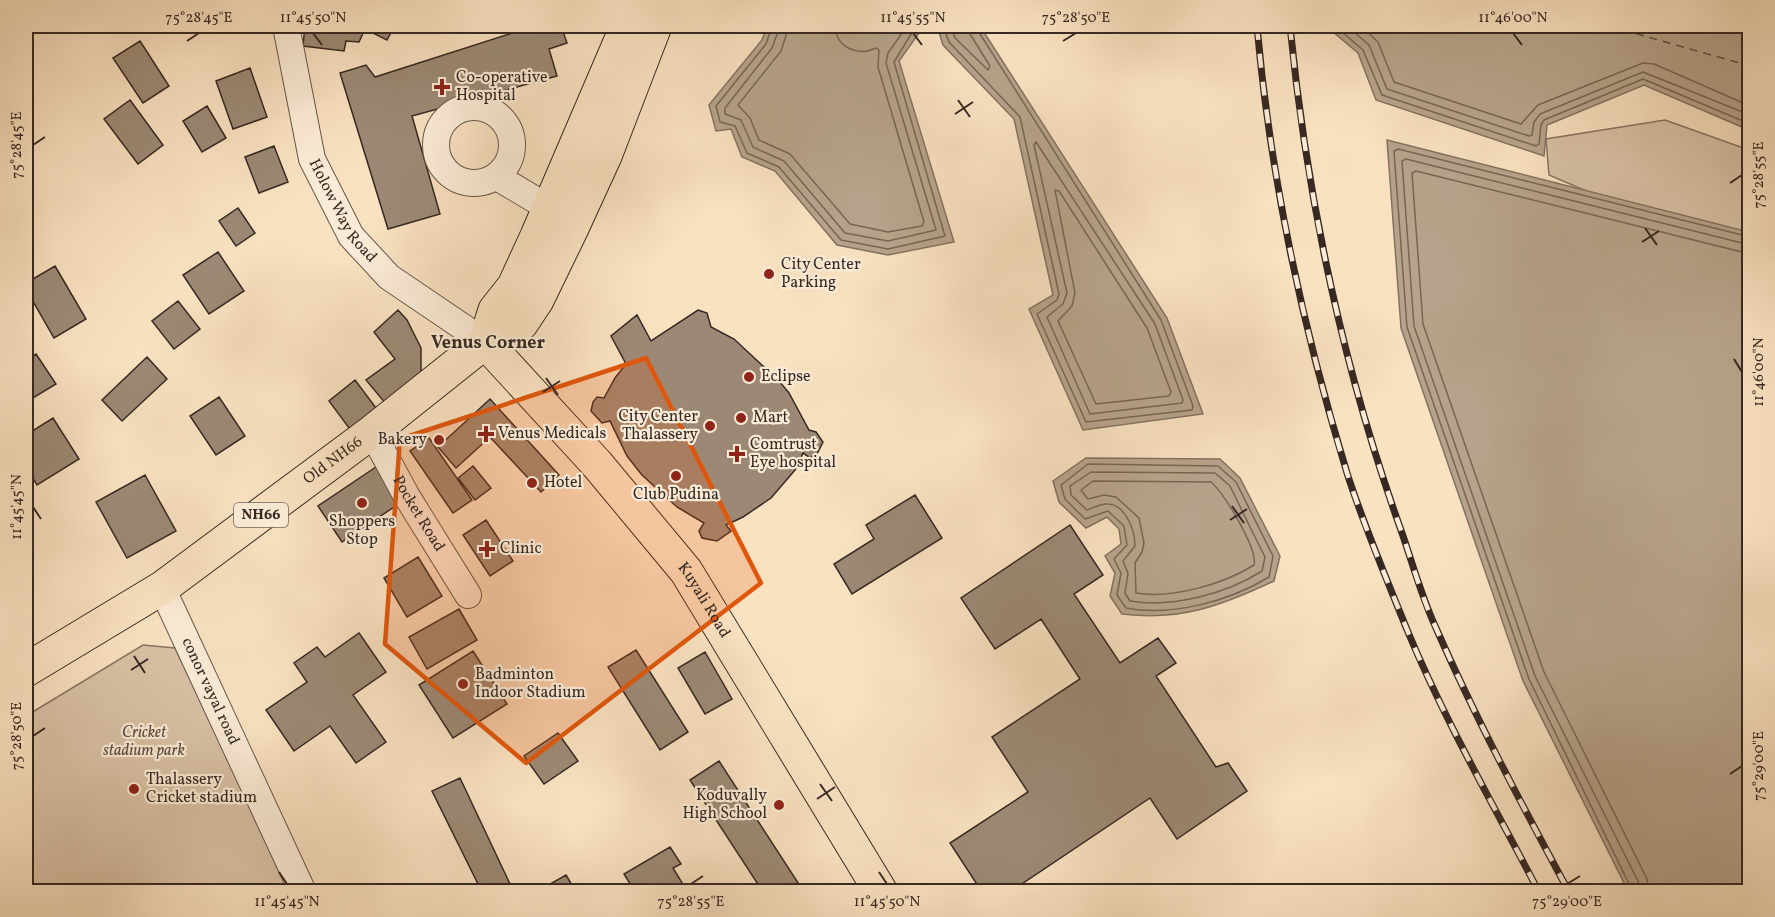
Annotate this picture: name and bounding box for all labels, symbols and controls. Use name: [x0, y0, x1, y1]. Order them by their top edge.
text: 75°28'45"E: [165, 8, 233, 29]
text: 11°45'50"N: [280, 8, 346, 29]
text: 11°45'55"N: [880, 8, 946, 29]
text: 75°28'50"E: [1042, 8, 1110, 29]
text: 11°46'00"N: [1478, 8, 1548, 29]
place label: Co-operative Hospital: [456, 67, 548, 107]
marker: Co-operative Hospital: [433, 78, 451, 96]
text: 75°28'45"E: [7, 111, 28, 179]
text: 75°28'55"E: [1749, 141, 1770, 209]
street label: Holow Way Road: [303, 155, 382, 268]
place label: City Center Parking: [781, 254, 861, 294]
marker: City Center Parking: [762, 267, 776, 281]
district label: Venus Corner: [431, 331, 545, 356]
text: 11°46'00"N: [1749, 337, 1770, 407]
place label: Eclipse: [761, 366, 811, 388]
marker: Eclipse: [742, 370, 756, 384]
place label: City Center Thalassery: [618, 406, 698, 446]
place label: Mart: [753, 407, 789, 429]
marker: Mart: [734, 411, 748, 425]
marker: City Center Thalassery: [703, 419, 717, 433]
place label: Venus Medicals: [498, 423, 607, 445]
marker: Venus Medicals: [479, 427, 493, 441]
place label: Bakery: [378, 429, 427, 451]
street label: Old NH66: [299, 431, 367, 490]
marker: Bakery: [432, 433, 446, 447]
place label: Comtrust Eye hospital: [750, 434, 836, 474]
marker: Comtrust Eye hospital: [728, 445, 746, 463]
marker: Club Pudina: [669, 469, 683, 483]
street label: Pocket Road: [387, 472, 450, 556]
place label: Hotel: [544, 472, 583, 494]
text: 11°45'45"N: [7, 474, 28, 540]
marker: Hotel: [525, 476, 539, 490]
place label: Club Pudina: [633, 484, 719, 506]
marker: Shoppers Stop: [355, 496, 369, 510]
road number: NH66: [234, 503, 288, 527]
place label: Shoppers Stop: [329, 511, 395, 551]
place label: Clinic: [500, 538, 542, 560]
marker: Clinic: [478, 540, 496, 558]
street label: Kuyali Road: [672, 558, 735, 642]
street label: conor vayal road: [176, 634, 244, 749]
place label: Badminton Indoor Stadium: [475, 664, 586, 704]
marker: Badminton Indoor Stadium: [456, 677, 470, 691]
text: 75°28'50"E: [7, 702, 28, 770]
park label: Cricket stadium park: [103, 722, 186, 762]
text: 75°29'00"E: [1749, 731, 1770, 801]
place label: Thalassery Cricket stadium: [146, 769, 257, 809]
marker: Thalassery Cricket stadium: [127, 782, 141, 796]
place label: Koduvally High School: [682, 785, 767, 825]
marker: Koduvally High School: [772, 798, 786, 812]
text: 11°45'45"N: [254, 892, 320, 913]
text: 75°28'55"E: [657, 892, 725, 913]
text: 11°45'50"N: [854, 892, 920, 913]
text: 75°29'00"E: [1532, 892, 1602, 913]

